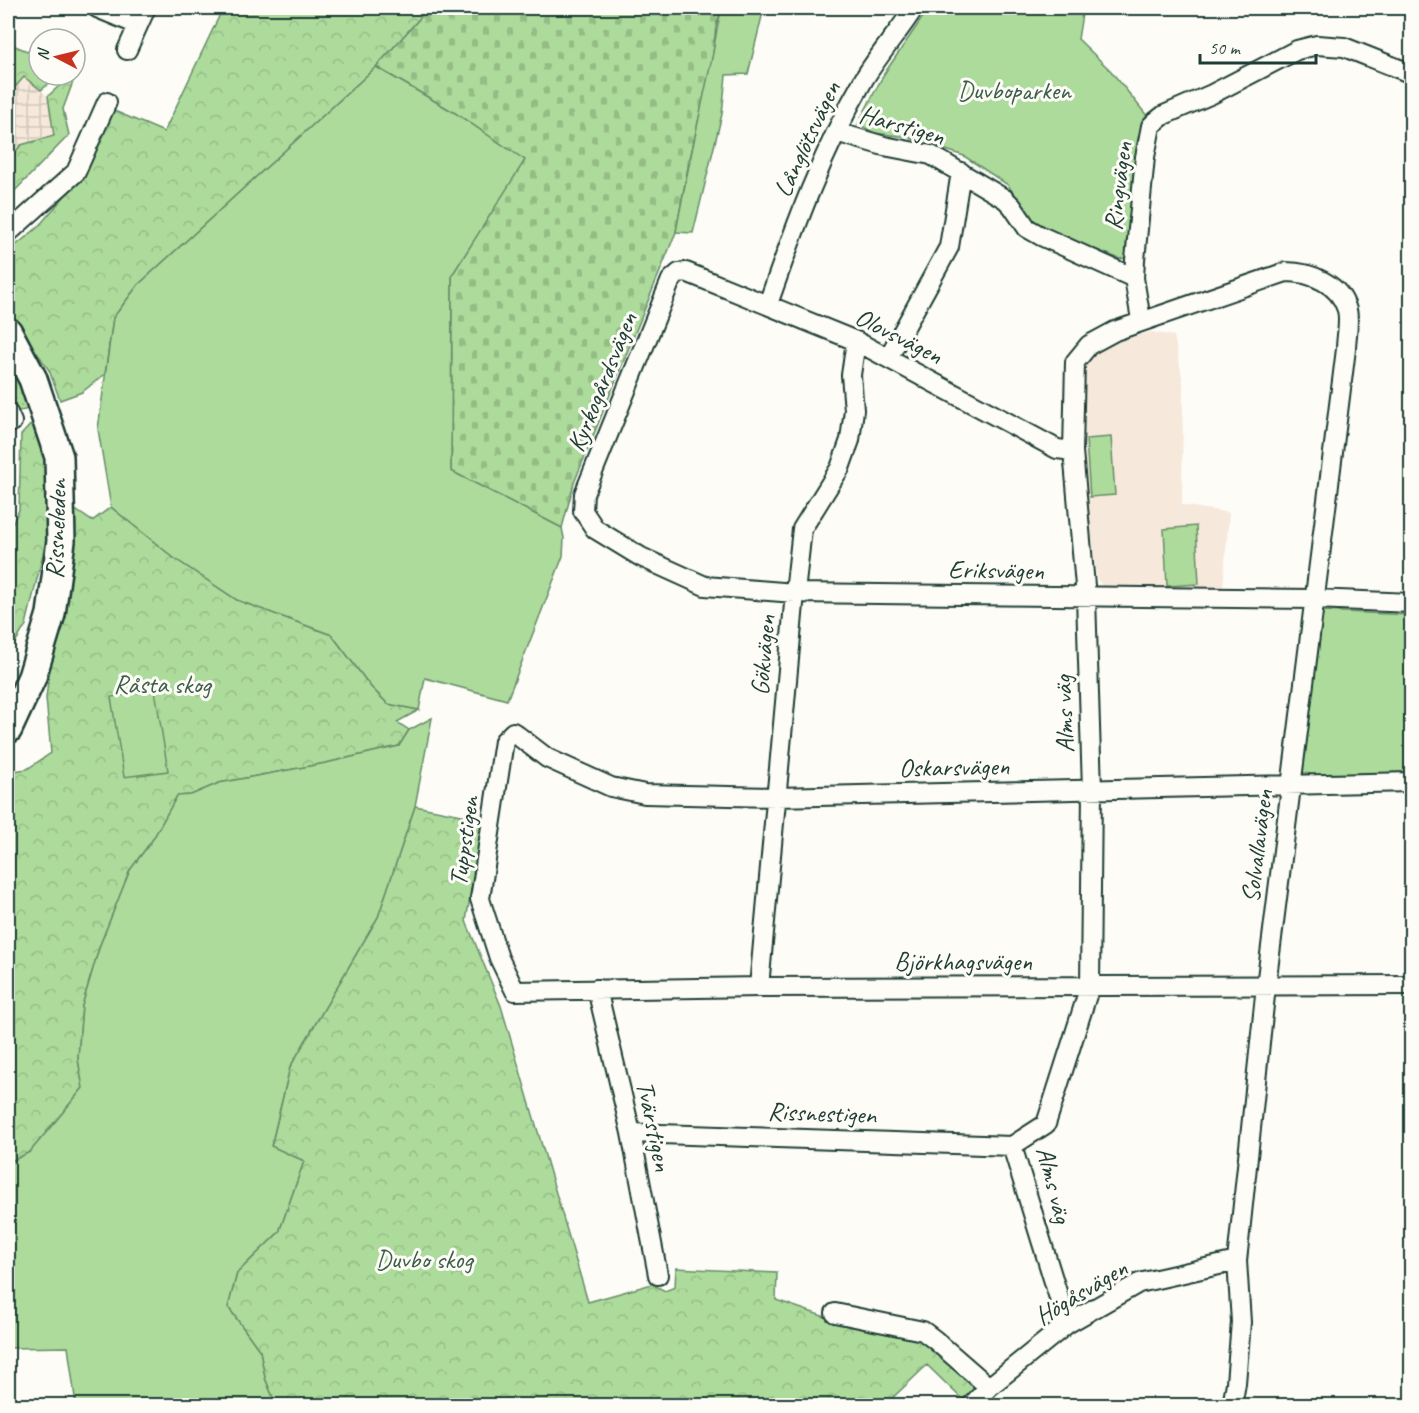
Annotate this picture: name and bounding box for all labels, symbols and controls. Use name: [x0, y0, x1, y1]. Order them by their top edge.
north arrow: [27, 27, 87, 87]
scale bar: [1200, 27, 1316, 65]
text: 50 m: [1209, 37, 1242, 59]
text: N: [33, 46, 54, 61]
park label: Duvboparken: [957, 74, 1072, 107]
street label: Långlötsvägen: [766, 76, 848, 202]
street label: Harstigen: [856, 97, 949, 153]
street label: Ringvägen: [1096, 139, 1140, 232]
street label: Olovsvägen: [850, 300, 949, 372]
street label: Kyrkogårdsvägen: [559, 307, 645, 457]
street label: Rissneleden: [38, 477, 74, 580]
street label: Eriksvägen: [948, 553, 1044, 587]
street label: Gökvägen: [743, 613, 783, 697]
park label: Råsta skog: [113, 668, 212, 701]
street label: Alms väg: [1046, 673, 1082, 753]
street label: Oskarsvägen: [898, 750, 1010, 784]
street label: Solvallavägen: [1234, 787, 1280, 904]
street label: Tuppstigen: [441, 793, 487, 888]
street label: Björkhagsvägen: [894, 945, 1032, 978]
street label: Tvärstigen: [628, 1078, 680, 1174]
street label: Rissnestigen: [767, 1095, 878, 1131]
street label: Alms väg: [1029, 1143, 1080, 1228]
park label: Duvbo skog: [376, 1243, 474, 1276]
street label: Högåsvägen: [1029, 1251, 1134, 1333]

